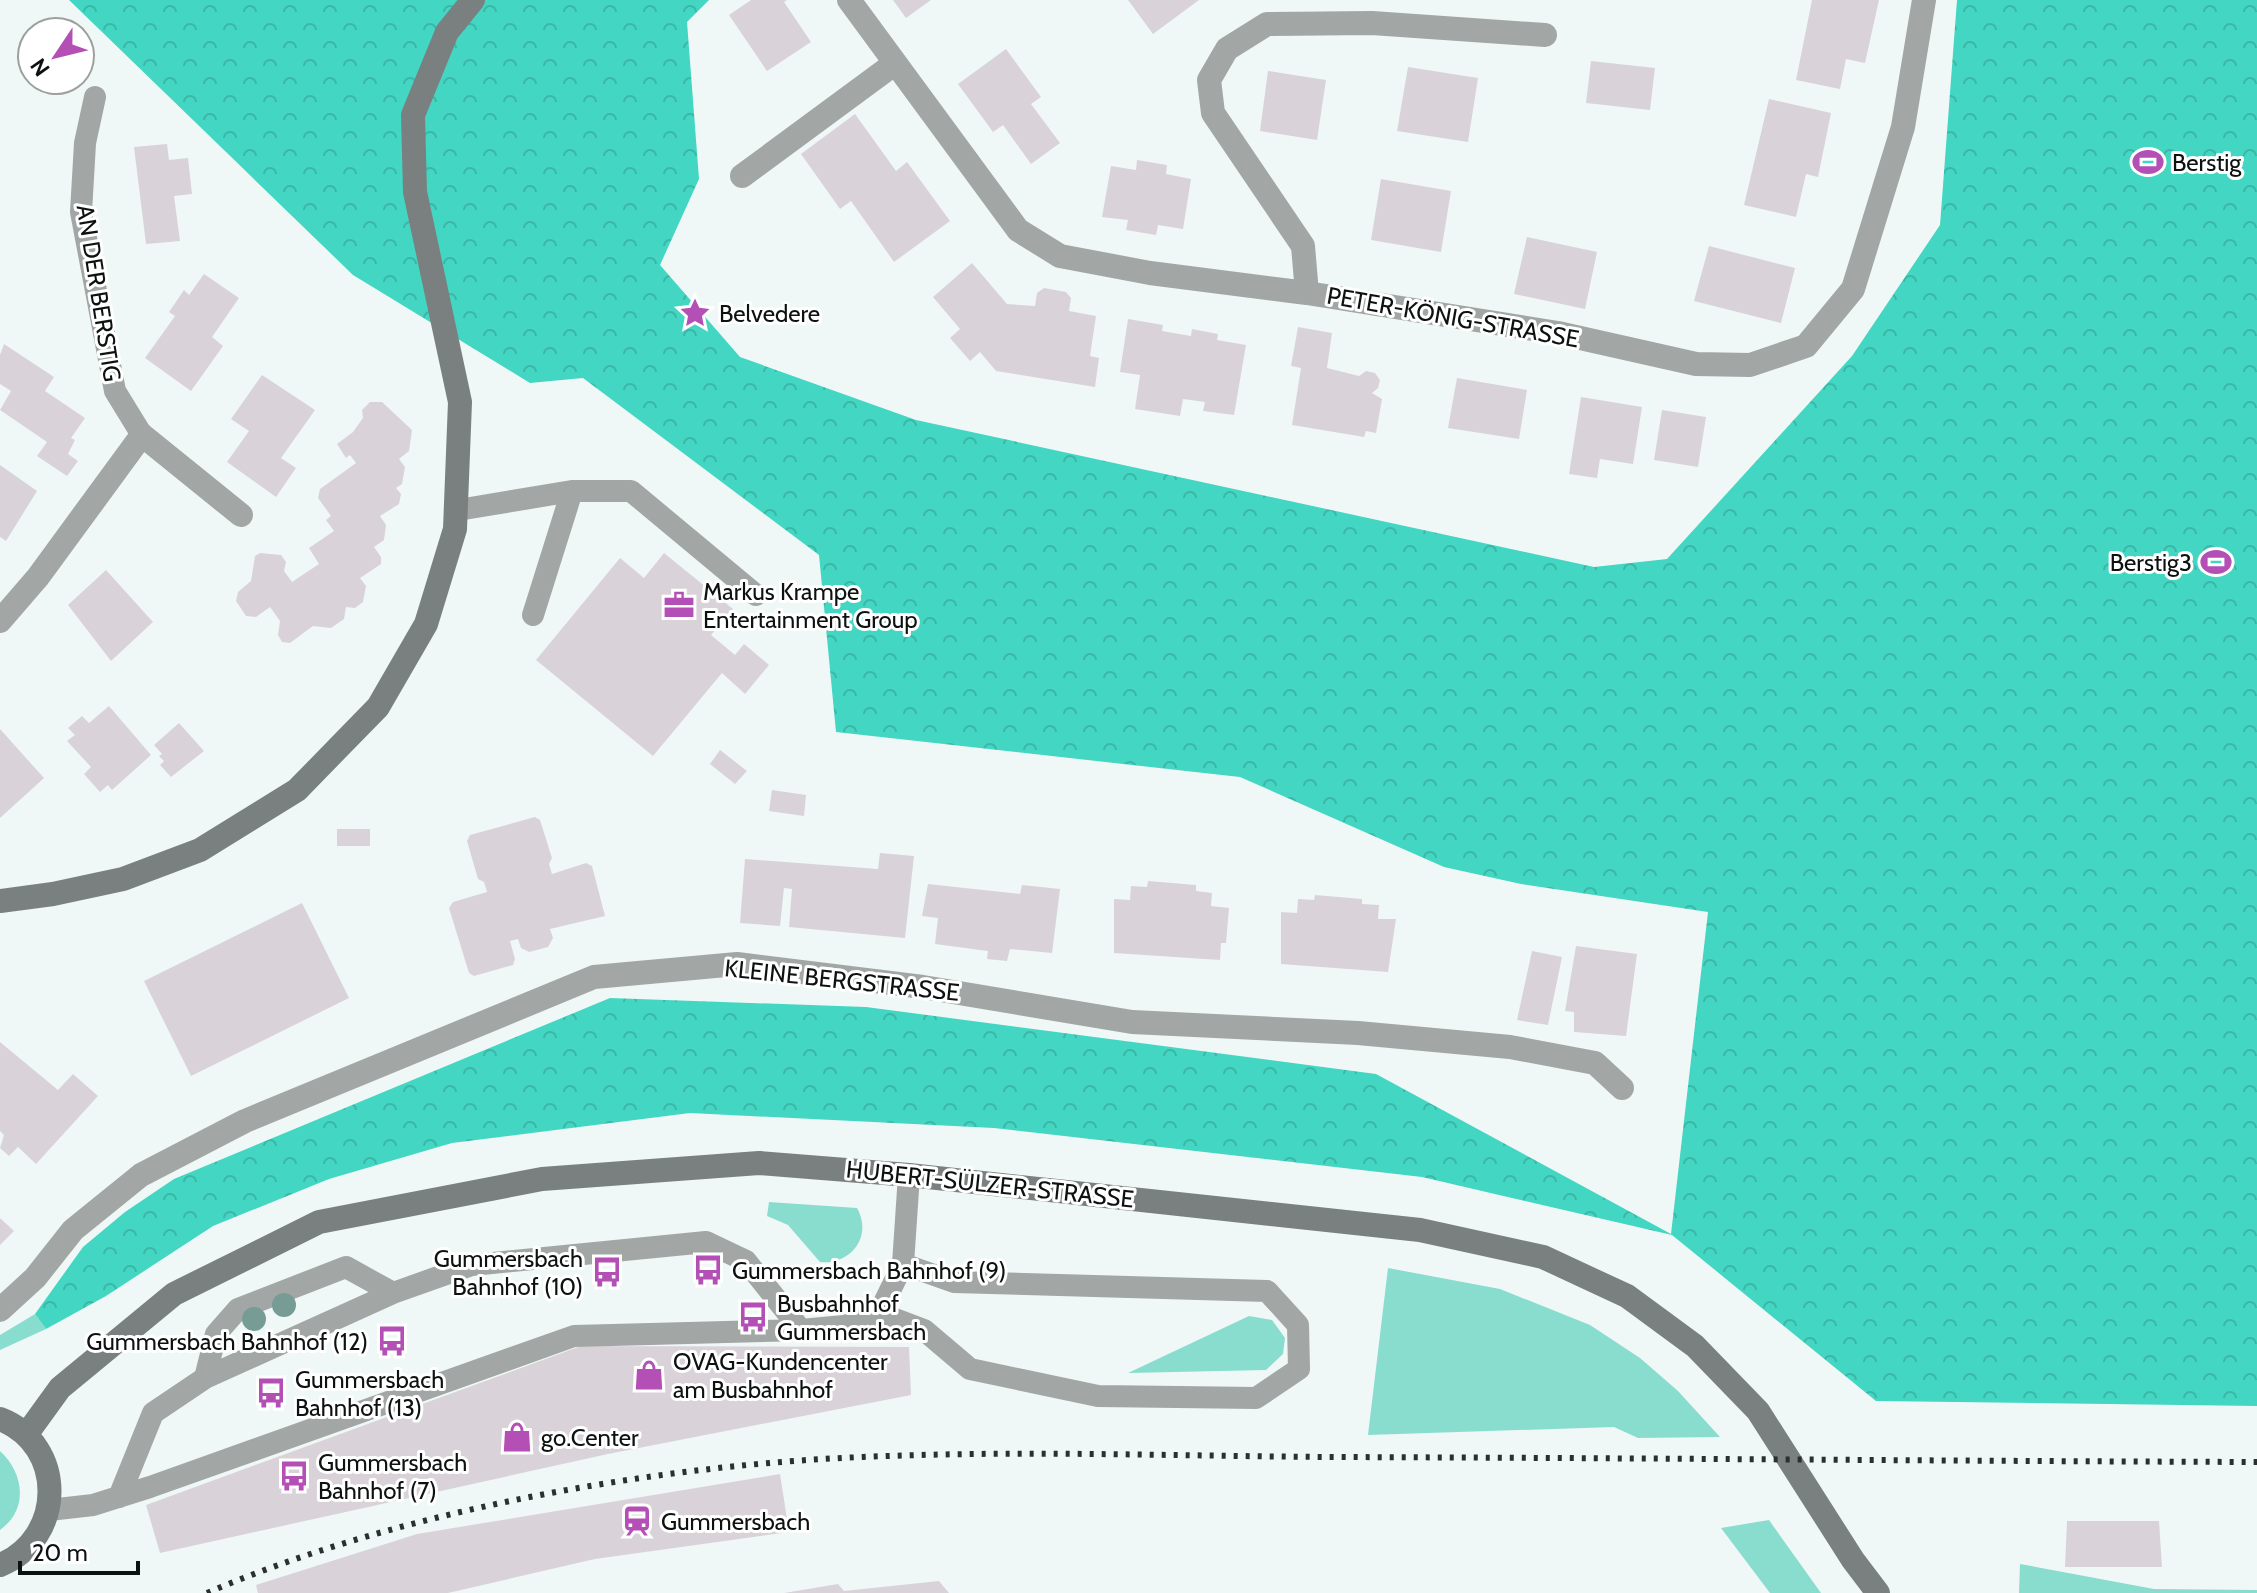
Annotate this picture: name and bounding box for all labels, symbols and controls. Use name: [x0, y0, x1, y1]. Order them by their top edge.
north arrow: [16, 16, 96, 96]
text: N: [25, 53, 56, 81]
sports icon: Berstig: [2131, 145, 2165, 179]
place label: Berstig: [2172, 148, 2242, 177]
street label: AN DER BERSTIG: [71, 202, 127, 384]
street label: PETER-KÖNIG-STRASSE: [1325, 281, 1581, 353]
place icon: Belvedere: [678, 296, 712, 330]
place label: Belvedere: [719, 299, 820, 328]
sports icon: Berstig3: [2199, 545, 2233, 579]
place label: Berstig3: [2110, 548, 2192, 577]
place label: Markus Krampe Entertainment Group: [703, 577, 918, 634]
office icon: Markus Krampe Entertainment Group: [662, 588, 696, 622]
street label: KLEINE BERGSTRASSE: [723, 953, 961, 1007]
street label: HUBERT-SÜLZER-STRASSE: [845, 1154, 1135, 1214]
place label: Gummersbach Bahnhof (10): [434, 1244, 583, 1301]
bus stop icon: Gummersbach Bahnhof (9): [691, 1253, 725, 1287]
bus stop icon: Gummersbach Bahnhof (10): [590, 1255, 624, 1289]
place label: Gummersbach Bahnhof (9): [732, 1256, 1006, 1285]
place label: Busbahnhof Gummersbach: [777, 1289, 926, 1346]
bus stop icon: Busbahnhof Gummersbach: [736, 1300, 770, 1334]
bus stop icon: Gummersbach Bahnhof (12): [375, 1324, 409, 1358]
place label: Gummersbach Bahnhof (12): [86, 1327, 368, 1356]
place label: OVAG-Kundencenter am Busbahnhof: [673, 1347, 888, 1404]
shop icon: OVAG-Kundencenter am Busbahnhof: [632, 1358, 666, 1392]
place label: Gummersbach Bahnhof (13): [295, 1365, 444, 1422]
bus stop icon: Gummersbach Bahnhof (13): [254, 1376, 288, 1410]
shop icon: go.Center: [500, 1420, 534, 1454]
place label: go.Center: [541, 1423, 639, 1452]
place label: Gummersbach Bahnhof (7): [318, 1448, 467, 1505]
bus stop icon: Gummersbach Bahnhof (7): [277, 1459, 311, 1493]
station icon: Gummersbach: [620, 1504, 654, 1538]
place label: Gummersbach: [661, 1507, 810, 1536]
scale bar: [20, 1525, 138, 1575]
text: 20 m: [32, 1538, 88, 1567]

